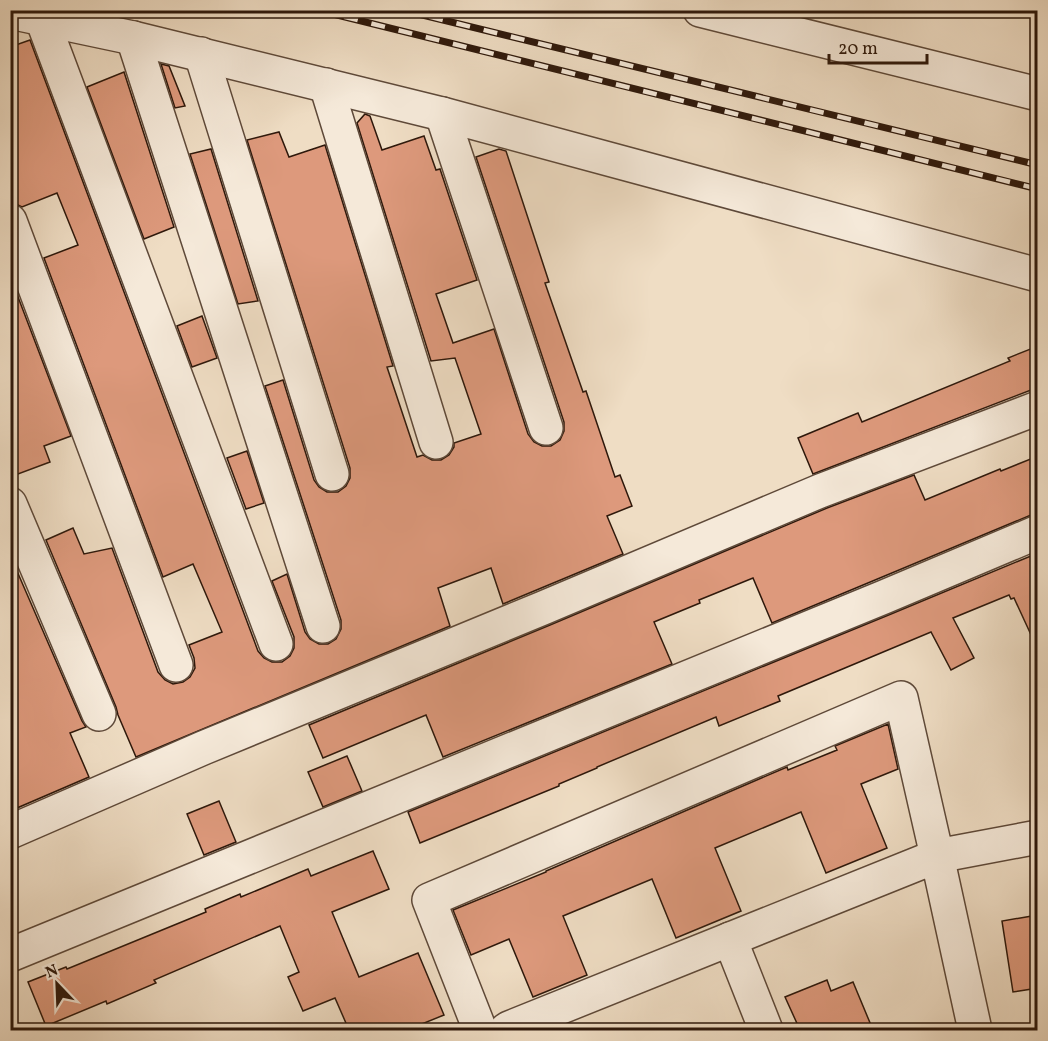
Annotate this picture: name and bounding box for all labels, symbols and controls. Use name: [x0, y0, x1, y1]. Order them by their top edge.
scale bar: [829, 27, 926, 65]
text: 20 m: [838, 37, 878, 62]
north arrow: [27, 954, 87, 1014]
text: N: [42, 959, 62, 984]

